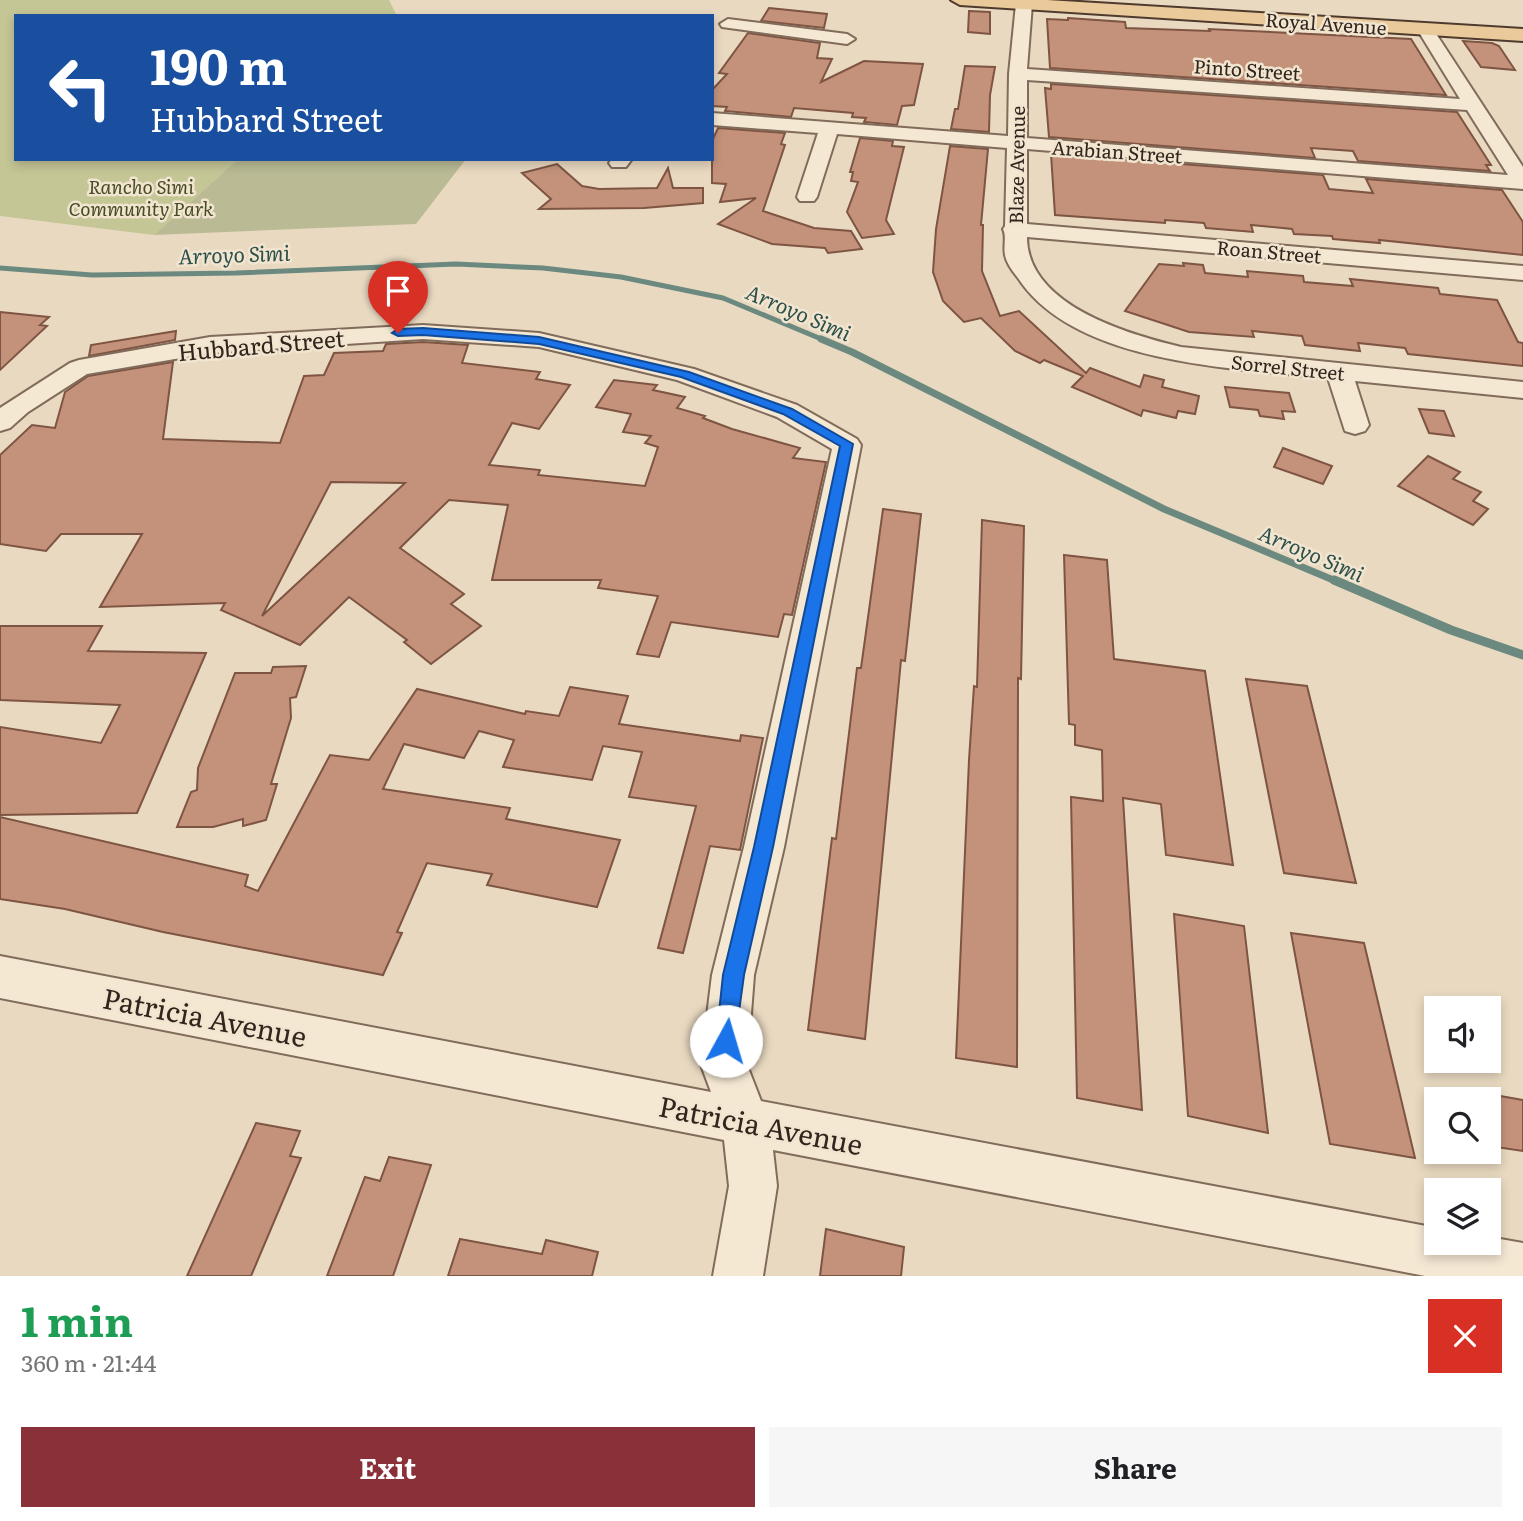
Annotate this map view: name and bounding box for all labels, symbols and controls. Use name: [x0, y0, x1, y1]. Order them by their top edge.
street label: Royal Avenue: [1264, 5, 1388, 41]
text: 190 m: [150, 27, 287, 100]
icon: left: [35, 42, 126, 133]
street label: Pinto Street: [1193, 51, 1301, 87]
text: Hubbard Street: [150, 94, 383, 142]
street label: Blaze Avenue: [1001, 105, 1031, 225]
street label: Arabian Street: [1051, 132, 1184, 170]
park label: Rancho Simi Community Park: [69, 172, 214, 222]
street label: Roan Street: [1215, 232, 1323, 270]
water label: Arroyo Simi: [178, 236, 291, 270]
pin: [368, 261, 428, 333]
icon: arrive: [379, 272, 417, 310]
water label: Arroyo Simi: [741, 275, 857, 347]
street label: Hubbard Street: [176, 320, 347, 368]
street label: Sorrel Street: [1230, 347, 1347, 387]
water label: Arroyo Simi: [1254, 516, 1370, 588]
street label: Patricia Avenue: [100, 976, 310, 1056]
map controls: [1424, 996, 1501, 1255]
button: sound: [1424, 996, 1501, 1073]
position arrow: [689, 1004, 763, 1078]
street label: Patricia Avenue: [656, 1084, 866, 1164]
button: search: [1424, 1087, 1501, 1164]
button: layers: [1424, 1178, 1501, 1255]
text: 1 min: [21, 1288, 133, 1350]
button: close: [1428, 1299, 1502, 1373]
text: 360 m · 21:44: [21, 1345, 156, 1379]
button: Exit: [21, 1427, 755, 1507]
button: Share: [769, 1427, 1502, 1507]

